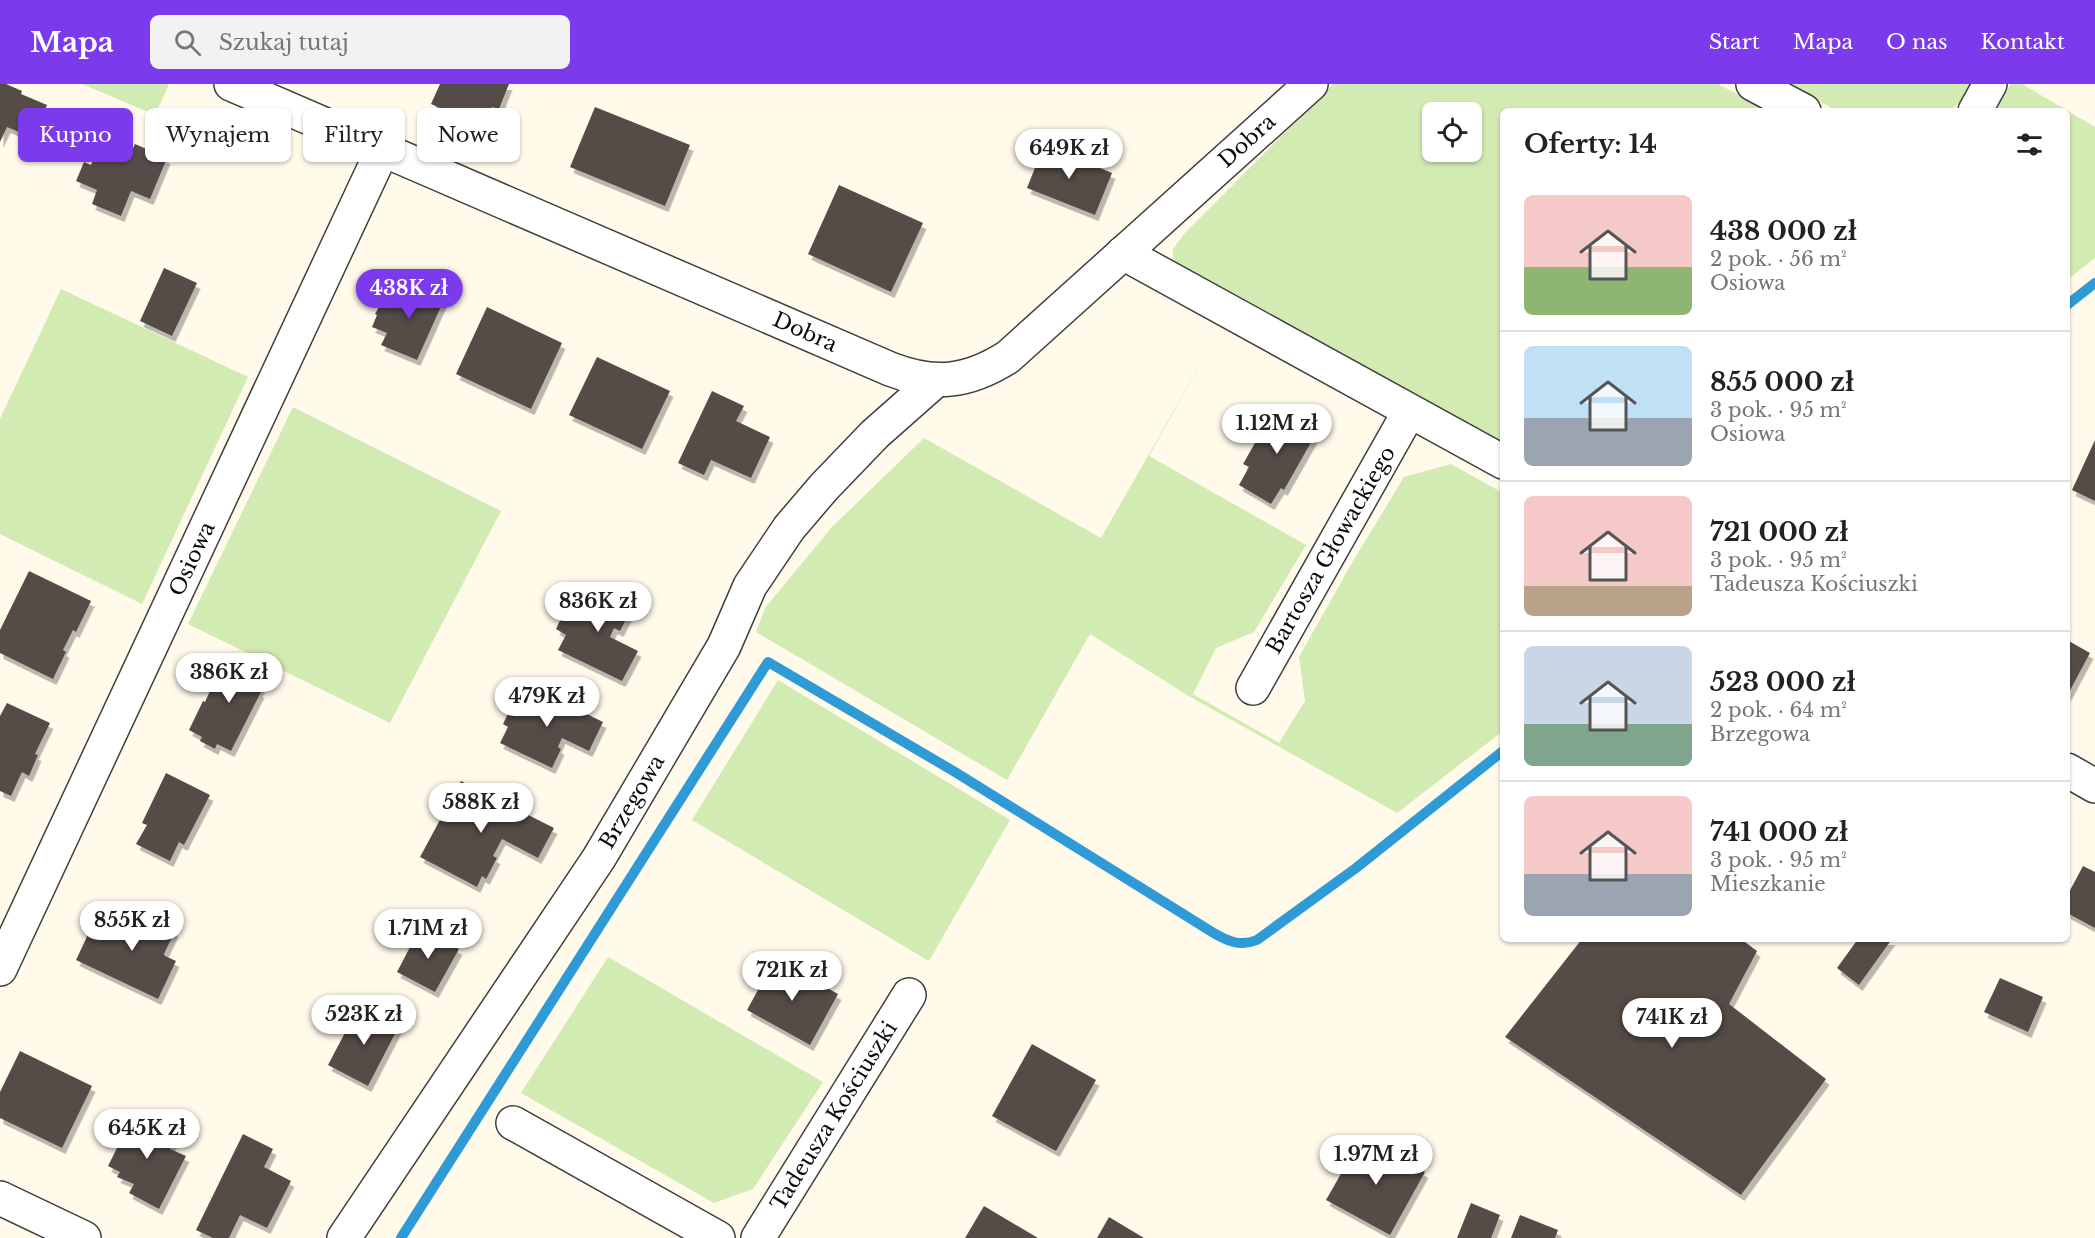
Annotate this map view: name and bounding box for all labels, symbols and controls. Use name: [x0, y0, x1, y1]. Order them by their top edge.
search box: [150, 15, 570, 69]
text: Mapa: [30, 25, 114, 60]
icon: search: [171, 26, 204, 59]
text: Szukaj tutaj: [219, 29, 349, 56]
text: Start: [1709, 29, 1760, 55]
text: Mapa: [1793, 29, 1853, 55]
text: O nas: [1886, 29, 1948, 55]
text: Kontakt: [1981, 29, 2065, 55]
map controls: [1422, 102, 1482, 162]
button: locate: [1422, 102, 1482, 162]
chip: Kupno: [18, 108, 133, 162]
chip: Wynajem: [145, 108, 291, 162]
chip: Filtry: [303, 108, 405, 162]
chip: Nowe: [417, 108, 520, 162]
street label: Dobra: [1213, 108, 1281, 173]
text: Oferty: 14: [1524, 128, 1657, 160]
icon: filters: [2013, 128, 2046, 161]
pin: 649K zł: [1014, 129, 1124, 180]
text: 649K zł: [1029, 136, 1109, 160]
text: 438 000 zł: [1710, 215, 1857, 247]
icon: home: [1572, 219, 1644, 291]
text: 2 pok. · 56 m²: [1710, 247, 1847, 271]
pin: 438K zł: [354, 269, 464, 320]
text: Osiowa: [1710, 271, 1785, 295]
text: 438K zł: [370, 276, 448, 300]
street label: Dobra: [769, 306, 842, 358]
text: 855 000 zł: [1710, 366, 1854, 398]
icon: home: [1572, 370, 1644, 442]
text: 3 pok. · 95 m²: [1710, 398, 1847, 422]
pin: 1.12M zł: [1215, 404, 1339, 455]
text: 1.12M zł: [1236, 411, 1318, 435]
text: Osiowa: [1710, 422, 1785, 446]
street label: Bartosza Głowackiego: [1261, 442, 1401, 658]
text: 721 000 zł: [1710, 516, 1848, 548]
street label: Osiowa: [164, 517, 221, 600]
icon: home: [1572, 520, 1644, 592]
text: 3 pok. · 95 m²: [1710, 548, 1847, 572]
text: Tadeusza Kościuszki: [1710, 572, 1918, 596]
pin: 836K zł: [543, 582, 653, 633]
text: 836K zł: [559, 589, 637, 613]
pin: 386K zł: [174, 653, 284, 704]
text: 386K zł: [190, 660, 268, 684]
text: 523 000 zł: [1710, 666, 1856, 698]
icon: home: [1572, 670, 1644, 742]
pin: 479K zł: [492, 677, 602, 728]
text: 479K zł: [509, 684, 585, 708]
text: 2 pok. · 64 m²: [1710, 698, 1847, 722]
text: Brzegowa: [1710, 722, 1810, 746]
street label: Brzegowa: [594, 750, 670, 854]
pin: 588K zł: [426, 783, 536, 834]
text: 588K zł: [442, 790, 520, 814]
text: 741 000 zł: [1710, 816, 1848, 848]
icon: home: [1572, 820, 1644, 892]
text: 3 pok. · 95 m²: [1710, 848, 1847, 872]
text: Mieszkanie: [1710, 872, 1826, 896]
pin: 855K zł: [77, 901, 187, 952]
text: 855K zł: [94, 908, 170, 932]
pin: 1.71M zł: [366, 909, 490, 960]
text: 1.71M zł: [388, 916, 468, 940]
pin: 721K zł: [737, 951, 847, 1002]
text: 721K zł: [756, 958, 828, 982]
pin: 523K zł: [309, 995, 419, 1046]
pin: 741K zł: [1617, 998, 1727, 1049]
text: 523K zł: [325, 1002, 403, 1026]
text: 741K zł: [1636, 1005, 1708, 1029]
street label: Tadeusza Kościuszki: [765, 1017, 903, 1215]
pin: 645K zł: [92, 1109, 202, 1160]
text: 645K zł: [108, 1116, 186, 1140]
pin: 1.97M zł: [1314, 1135, 1438, 1186]
text: 1.97M zł: [1334, 1142, 1418, 1166]

